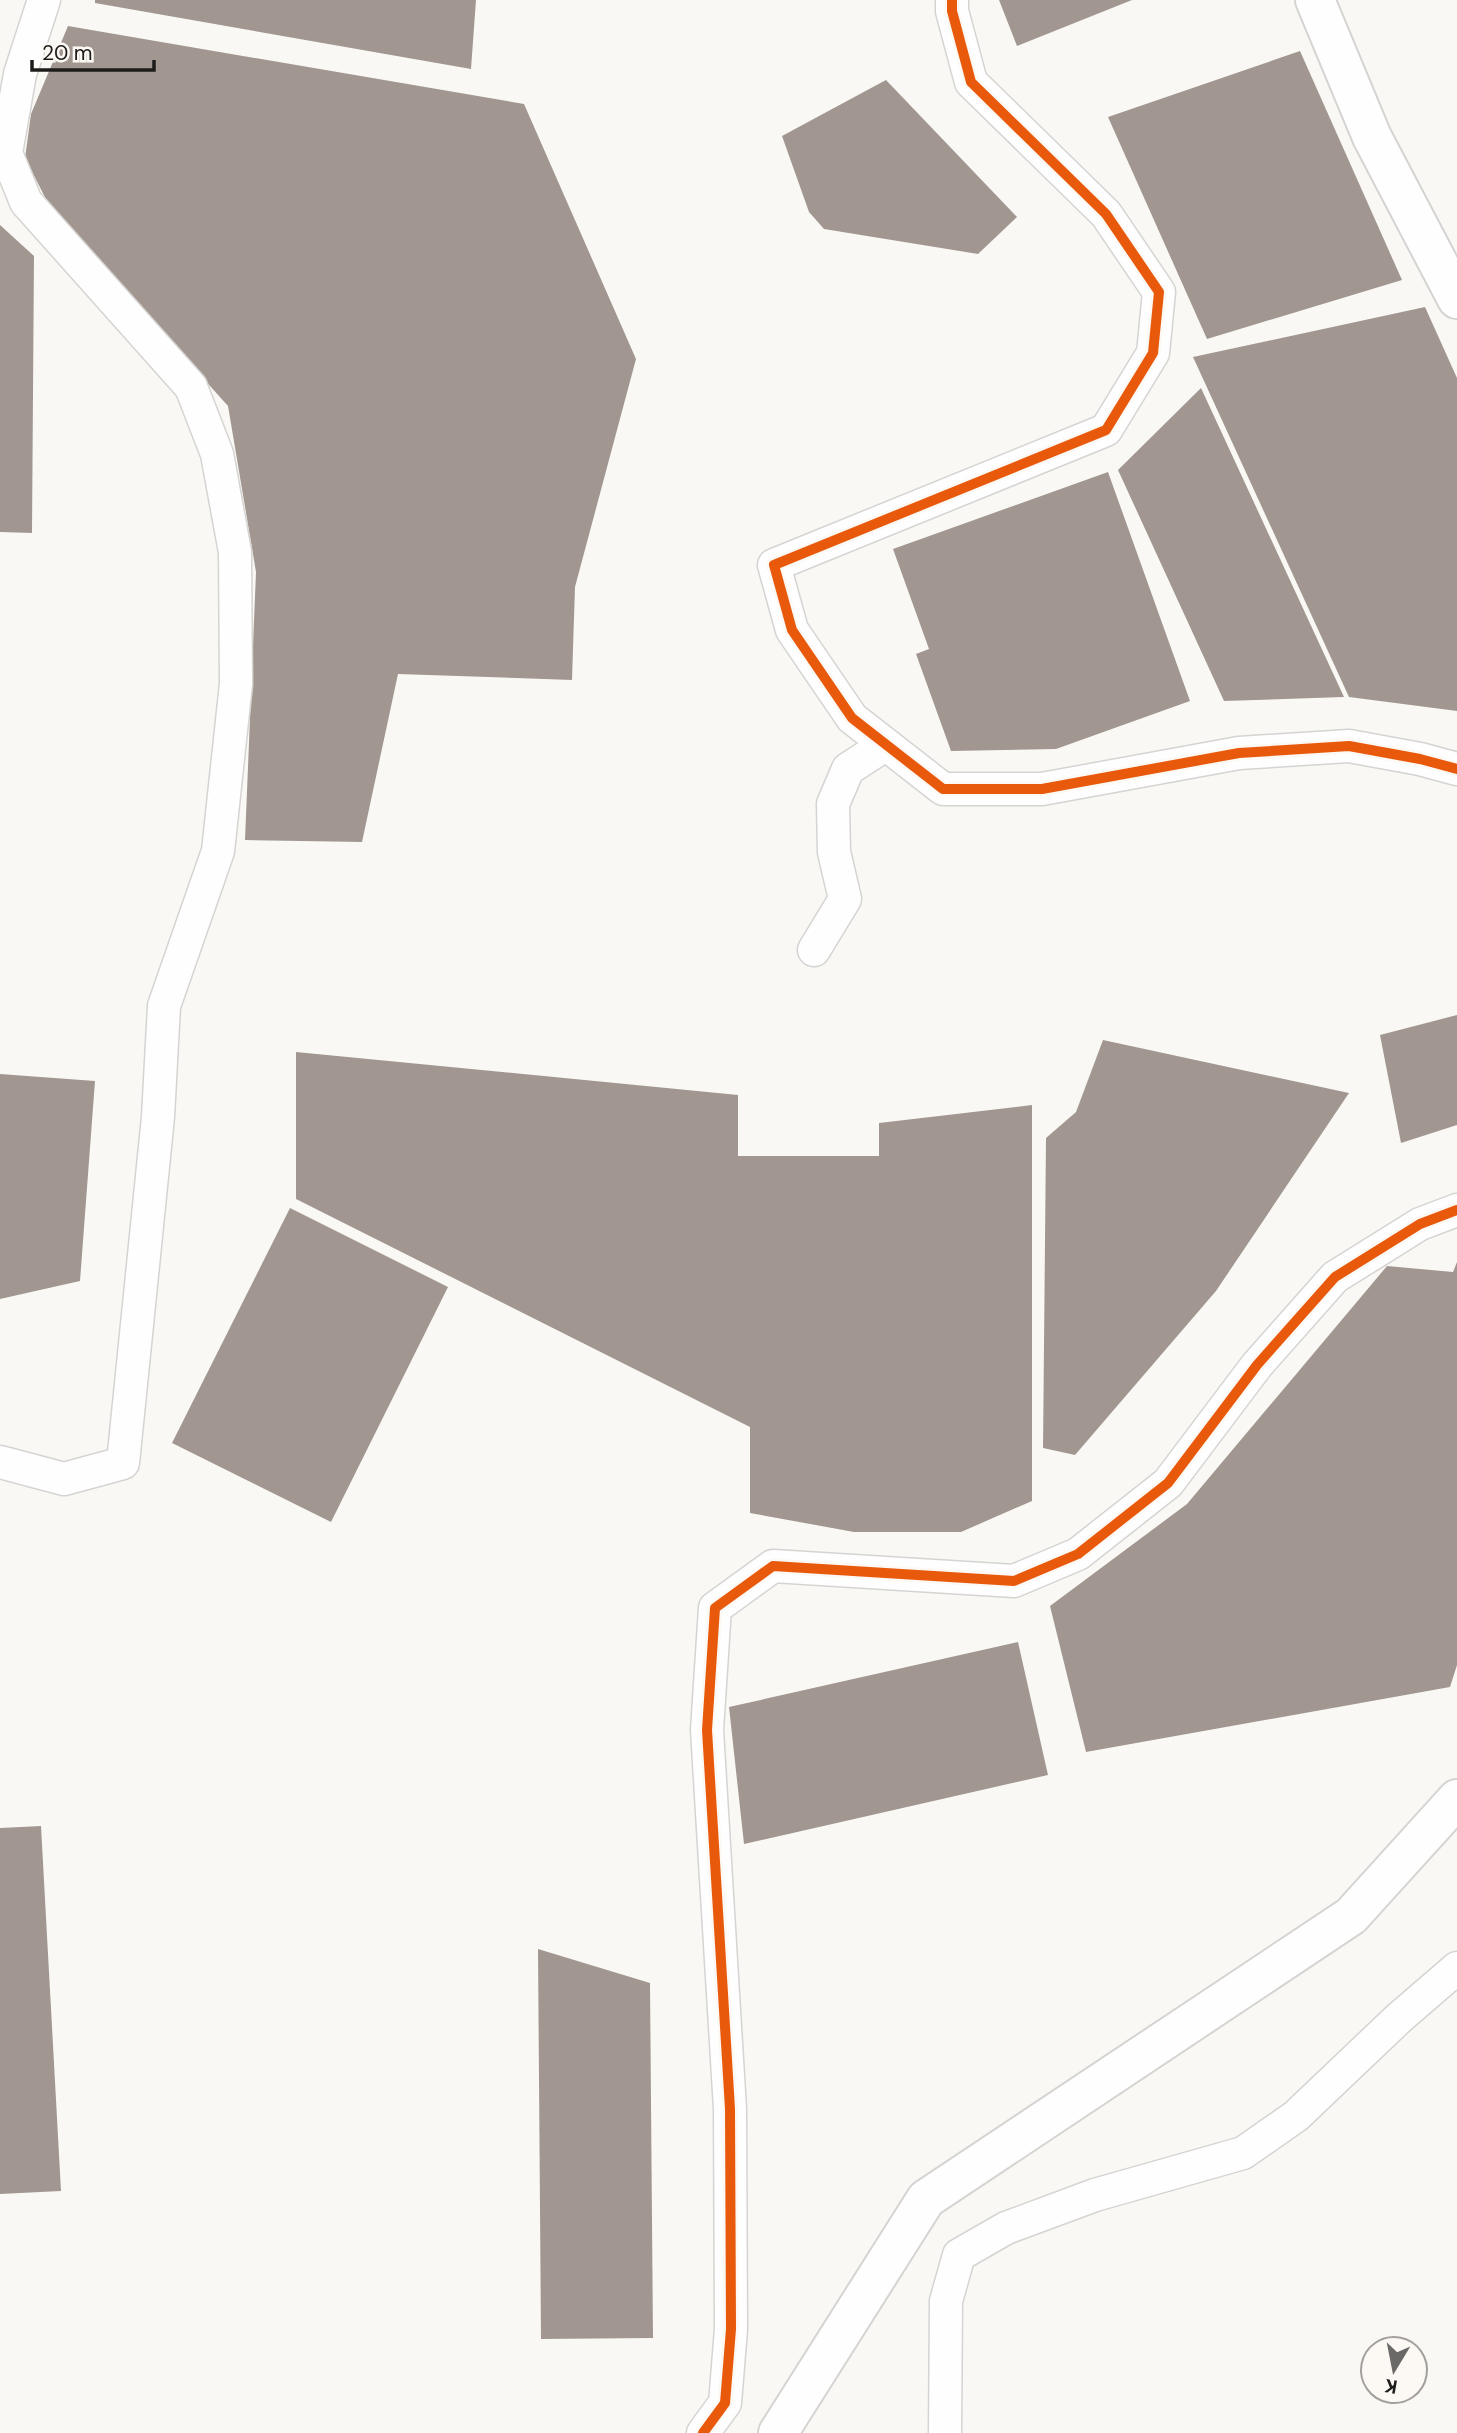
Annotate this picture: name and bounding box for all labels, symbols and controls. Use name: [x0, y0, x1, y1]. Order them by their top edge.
scale bar: [32, 28, 154, 72]
text: 20 m: [42, 39, 93, 67]
north arrow: [1359, 2335, 1429, 2405]
text: K: [1383, 2373, 1399, 2400]

